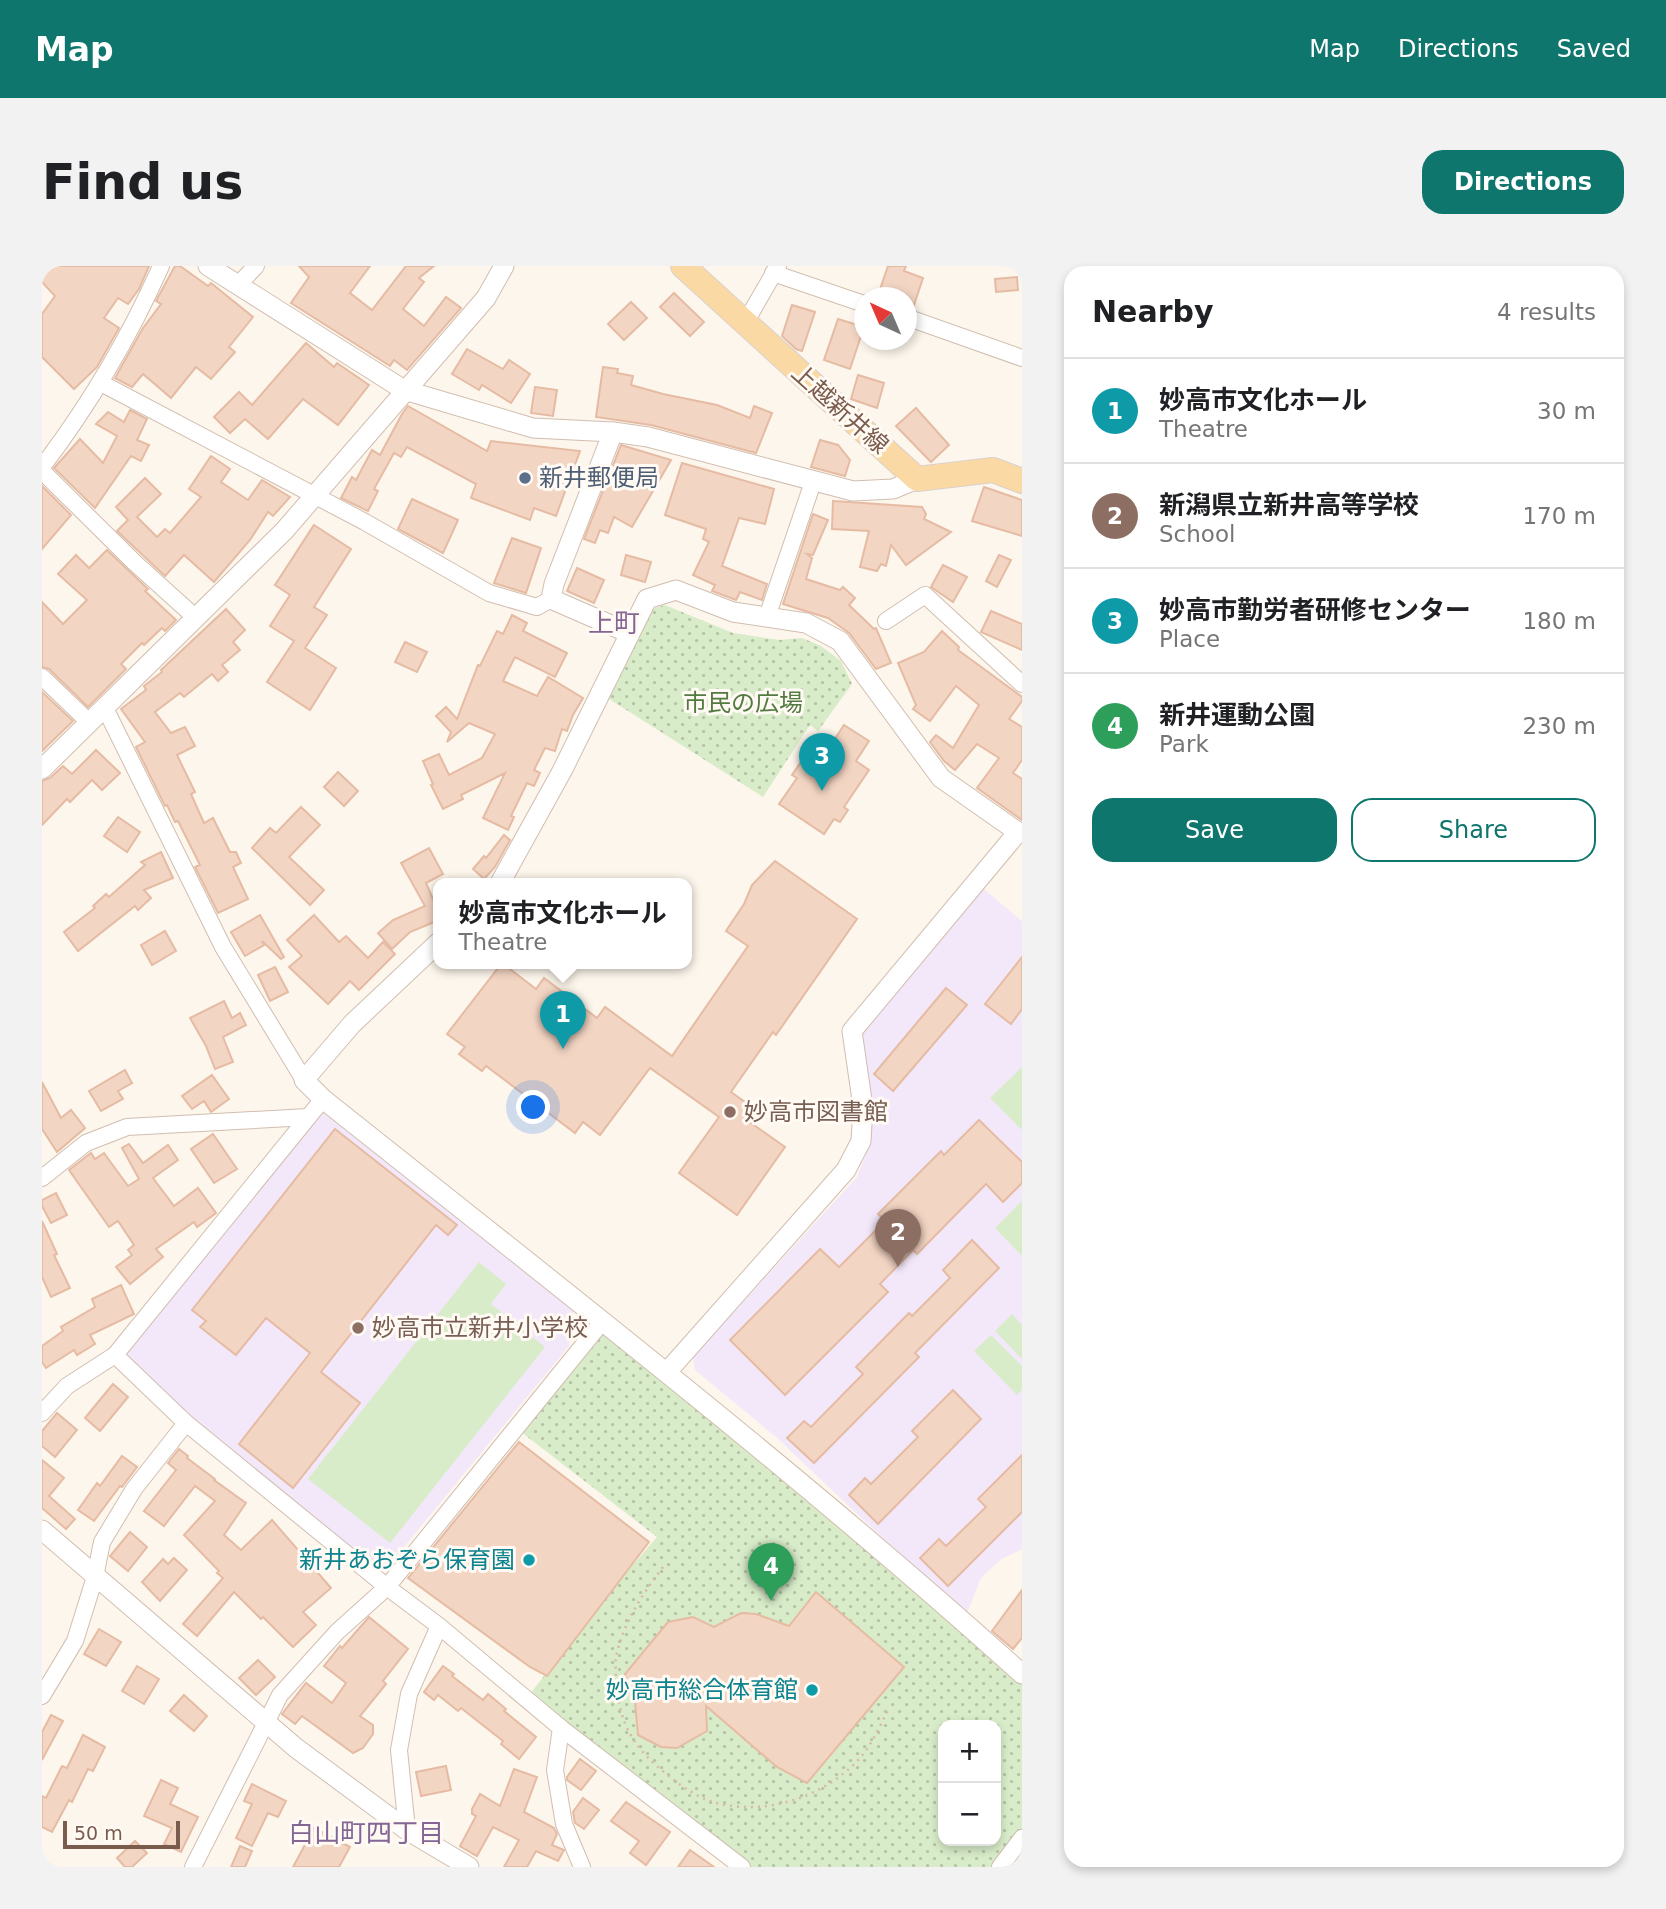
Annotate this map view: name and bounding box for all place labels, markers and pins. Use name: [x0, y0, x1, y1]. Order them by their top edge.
place label: 新井郵便局: [539, 464, 659, 492]
marker: 新井郵便局: [517, 470, 533, 486]
pin: 3: [799, 733, 845, 791]
pin: 1: [540, 991, 586, 1049]
place label: 妙高市図書館: [744, 1098, 888, 1126]
marker: 妙高市図書館: [722, 1104, 738, 1120]
pin: 2: [875, 1209, 921, 1267]
place label: 妙高市立新井小学校: [372, 1314, 588, 1342]
marker: 妙高市立新井小学校: [350, 1320, 366, 1336]
pin: 4: [748, 1543, 794, 1601]
place label: 新井あおぞら保育園: [299, 1546, 515, 1574]
marker: 新井あおぞら保育園: [521, 1552, 537, 1568]
place label: 妙高市総合体育館: [606, 1676, 798, 1704]
marker: 妙高市総合体育館: [804, 1682, 820, 1698]

